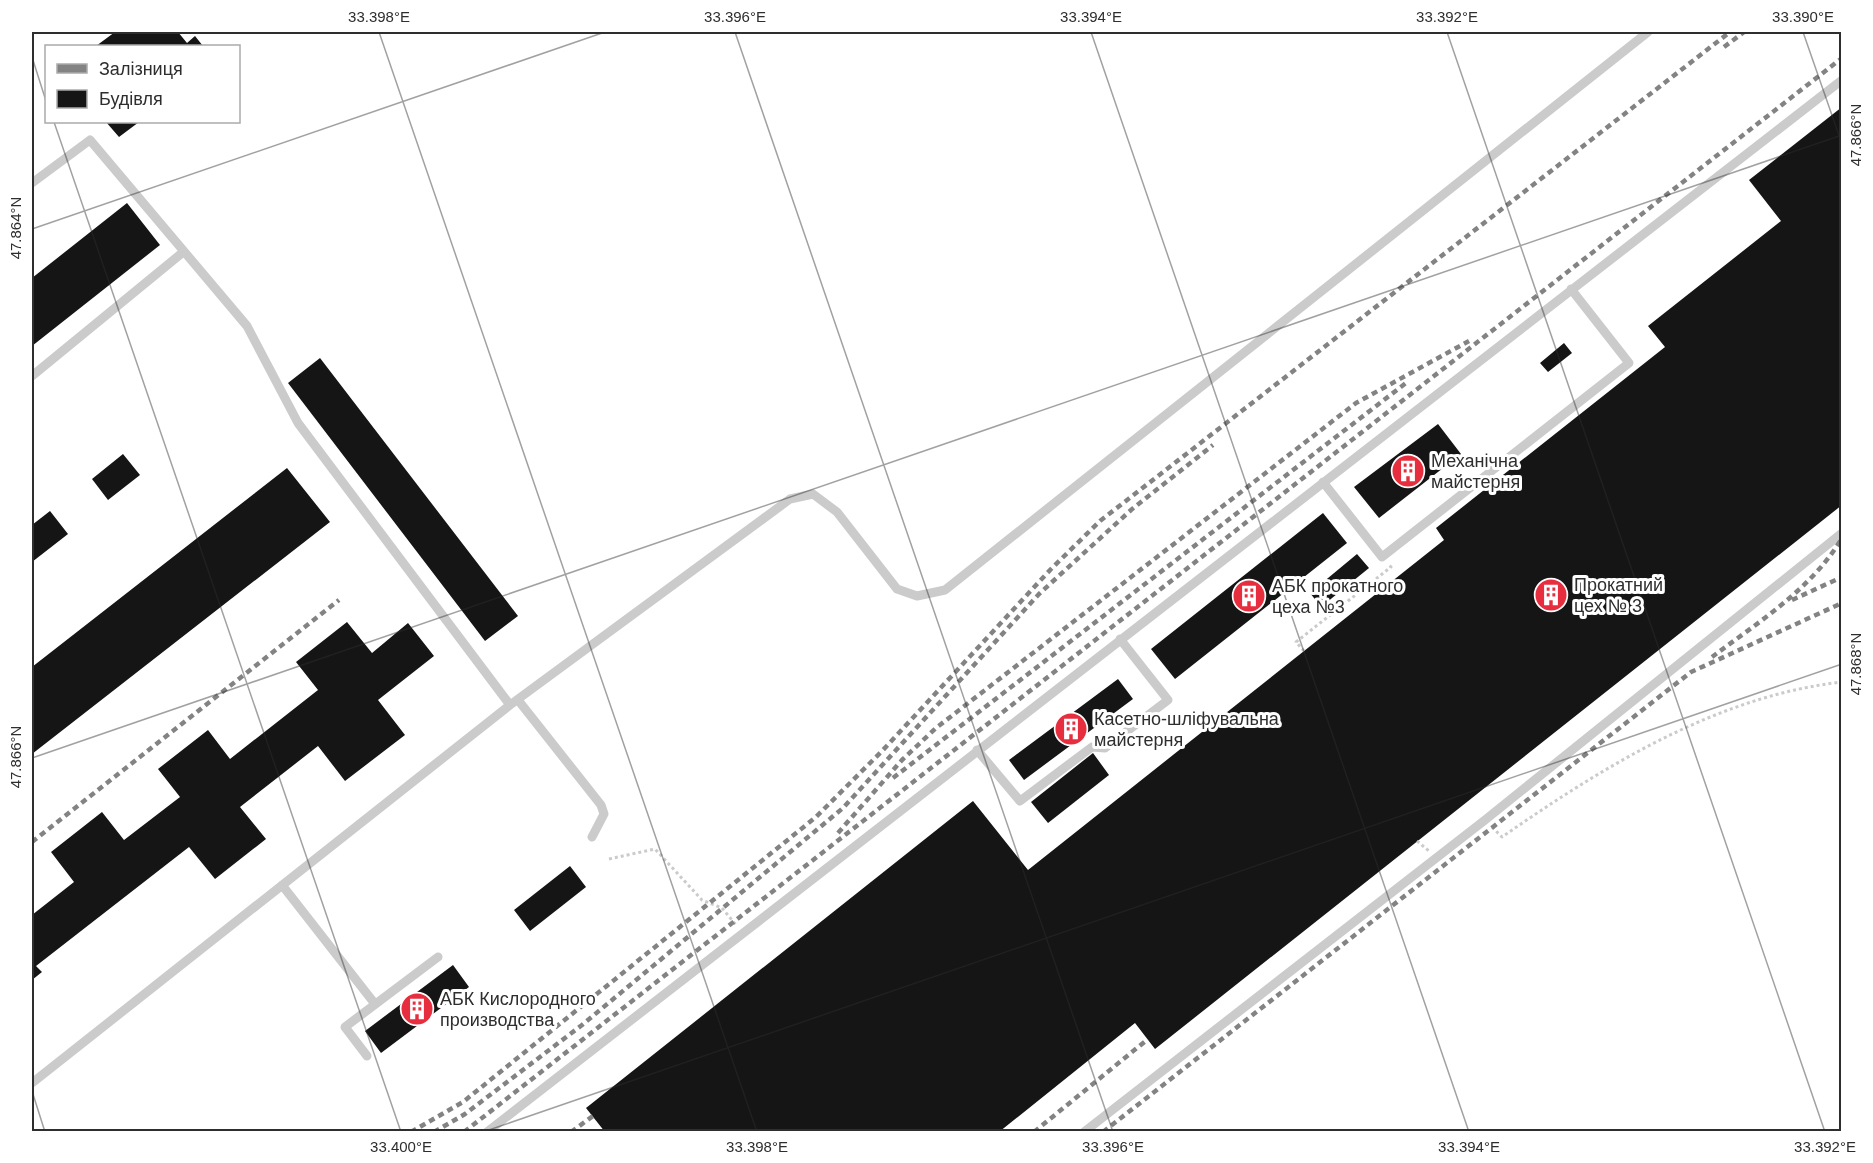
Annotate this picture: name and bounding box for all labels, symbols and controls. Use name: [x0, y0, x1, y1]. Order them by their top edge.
text: 33.398°E: [348, 8, 410, 25]
text: 33.396°E: [704, 8, 766, 25]
text: 33.394°E: [1060, 8, 1122, 25]
text: 33.392°E: [1416, 8, 1478, 25]
text: 33.390°E: [1772, 8, 1834, 25]
legend: [45, 45, 240, 123]
text: Залізниця: [99, 59, 183, 79]
text: Будівля: [99, 89, 163, 109]
text: 47.866°N: [1847, 104, 1864, 166]
text: 47.864°N: [7, 197, 24, 259]
place label: Механічна майстерня: [1431, 451, 1520, 492]
building icon: Механічна майстерня: [1390, 453, 1426, 489]
place label: Прокатний цех № 3: [1574, 575, 1663, 616]
place label: АБК прокатного цеха №3: [1272, 576, 1403, 617]
building icon: Прокатний цех № 3: [1533, 577, 1569, 613]
building icon: АБК прокатного цеха №3: [1231, 578, 1267, 614]
text: 47.868°N: [1847, 633, 1864, 695]
place label: Касетно-шліфувальна майстерня: [1094, 709, 1280, 750]
building icon: Касетно-шліфувальна майстерня: [1053, 711, 1089, 747]
text: 47.866°N: [7, 726, 24, 788]
place label: АБК Кислородного производства: [440, 989, 596, 1030]
building icon: АБК Кислородного производства: [399, 991, 435, 1027]
text: 33.400°E: [370, 1138, 432, 1155]
text: 33.398°E: [726, 1138, 788, 1155]
text: 33.396°E: [1082, 1138, 1144, 1155]
text: 33.394°E: [1438, 1138, 1500, 1155]
text: 33.392°E: [1794, 1138, 1856, 1155]

